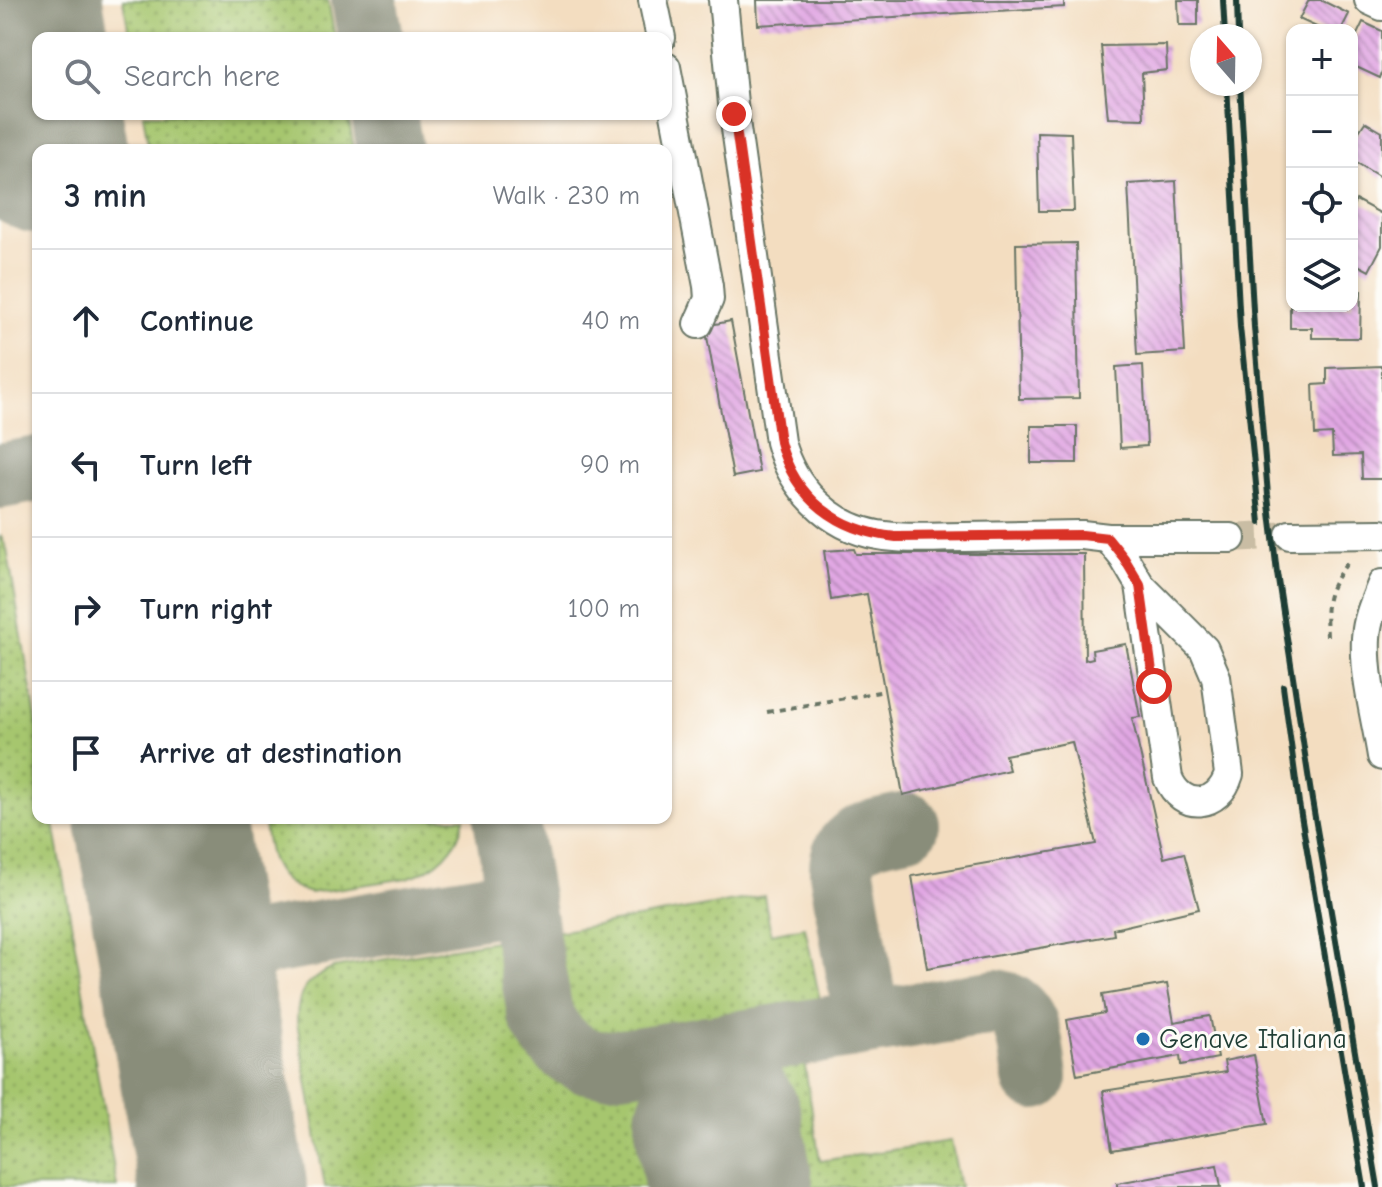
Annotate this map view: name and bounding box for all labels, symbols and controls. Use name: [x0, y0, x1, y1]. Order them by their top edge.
north arrow: [1190, 24, 1262, 96]
map controls: [1286, 24, 1358, 312]
button: +: [1286, 24, 1358, 96]
search box: [32, 32, 672, 120]
icon: search: [60, 54, 104, 98]
text: Search here: [124, 59, 280, 94]
route end: [716, 96, 752, 132]
button: −: [1286, 96, 1358, 168]
button: locate: [1286, 168, 1358, 240]
text: 3 min: [64, 176, 147, 216]
text: Walk · 230 m: [493, 181, 640, 211]
button: layers: [1286, 240, 1358, 312]
icon: ahead: [64, 299, 108, 343]
text: Continue: [140, 304, 254, 339]
text: 40 m: [581, 306, 640, 336]
icon: left: [64, 443, 108, 487]
text: Turn left: [140, 448, 252, 483]
text: 90 m: [580, 450, 640, 480]
icon: right: [64, 587, 108, 631]
text: Turn right: [140, 592, 272, 627]
text: 100 m: [568, 594, 640, 624]
route start: [1136, 668, 1172, 704]
icon: arrive: [64, 731, 108, 775]
text: Arrive at destination: [140, 736, 402, 771]
place label: Genave Italiana: [1159, 1023, 1347, 1055]
marker: Genave Italiana: [1134, 1030, 1152, 1048]

